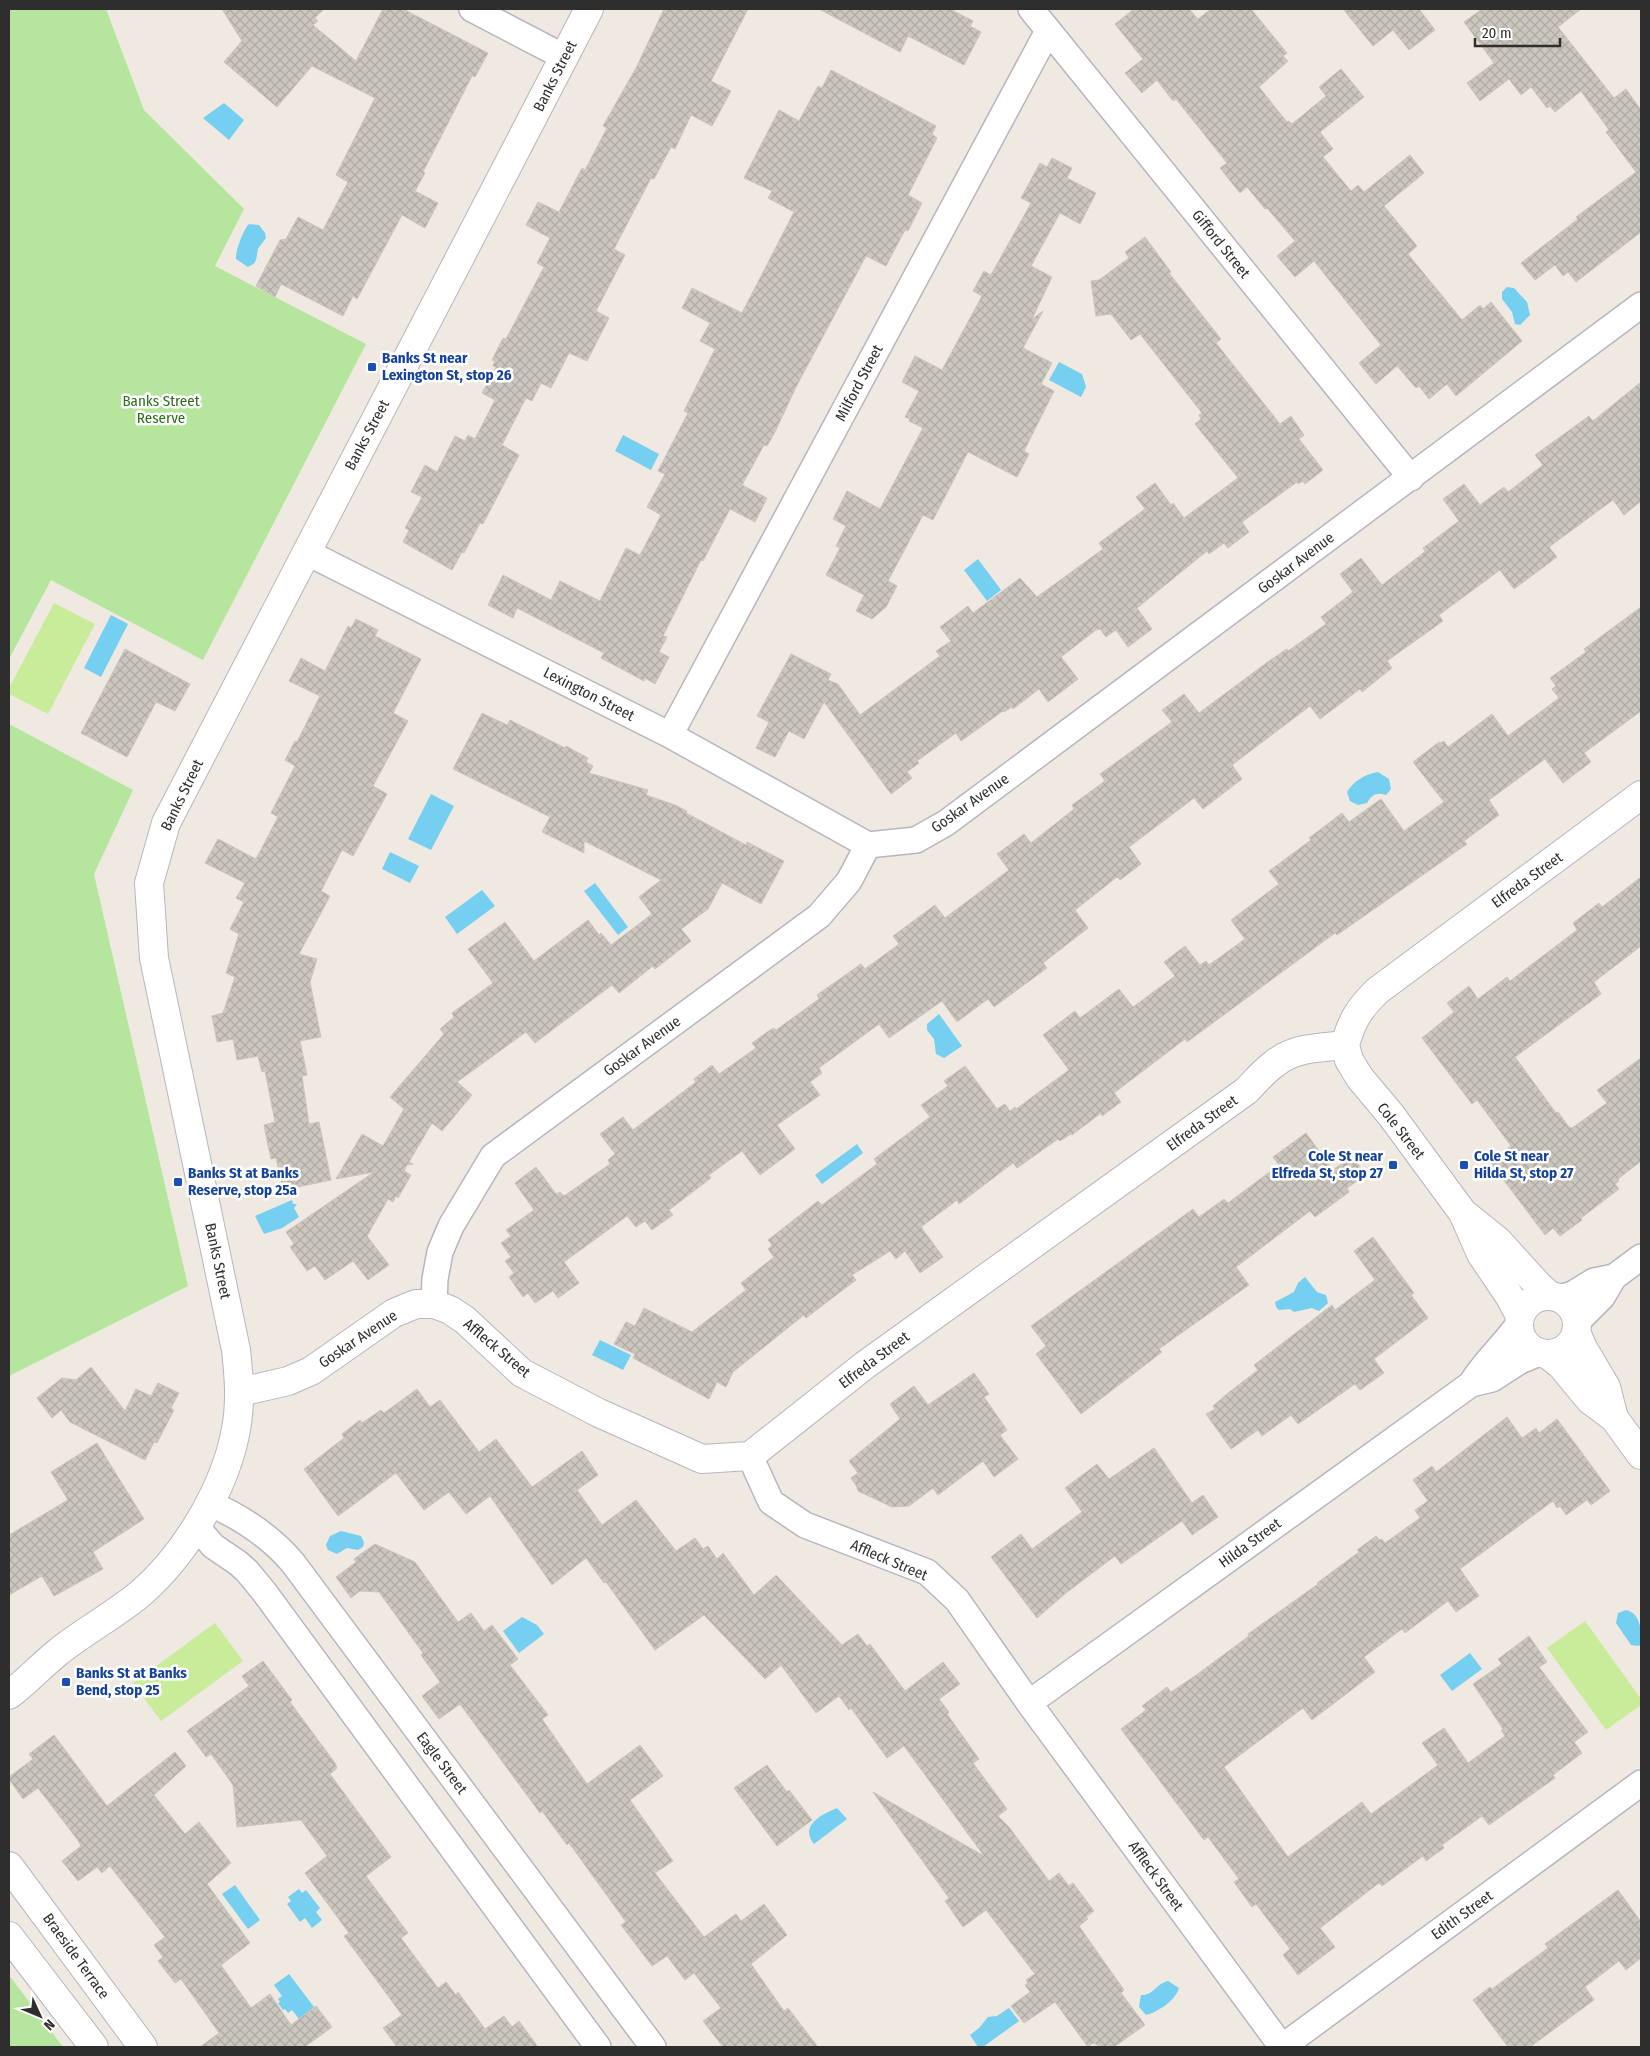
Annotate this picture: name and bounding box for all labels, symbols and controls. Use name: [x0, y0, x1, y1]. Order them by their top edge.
scale bar: [1475, 15, 1560, 47]
text: 20 m: [1482, 24, 1512, 42]
street label: Banks Street: [529, 37, 581, 114]
street label: Gifford Street: [1188, 206, 1254, 282]
street label: Milford Street: [831, 342, 887, 424]
place label: Banks St near Lexington St, stop 26: [382, 349, 512, 384]
marker: Banks St near Lexington St, stop 26: [366, 361, 378, 373]
park label: Banks Street Reserve: [122, 392, 200, 427]
street label: Banks Street: [341, 397, 393, 473]
street label: Goskar Avenue: [1254, 528, 1338, 598]
street label: Lexington Street: [540, 663, 638, 725]
street label: Banks Street: [157, 756, 207, 834]
street label: Goskar Avenue: [928, 770, 1012, 836]
street label: Elfreda Street: [1488, 848, 1566, 912]
street label: Goskar Avenue: [600, 1012, 684, 1080]
street label: Elfreda Street: [1163, 1091, 1241, 1155]
street label: Cole Street: [1373, 1099, 1429, 1163]
place label: Cole St near Elfreda St, stop 27: [1272, 1147, 1384, 1182]
place label: Cole St near Hilda St, stop 27: [1474, 1147, 1574, 1182]
marker: Cole St near Elfreda St, stop 27: [1387, 1159, 1399, 1171]
marker: Cole St near Hilda St, stop 27: [1458, 1159, 1470, 1171]
place label: Banks St at Banks Reserve, stop 25a: [188, 1164, 299, 1199]
marker: Banks St at Banks Reserve, stop 25a: [172, 1176, 184, 1188]
street label: Banks Street: [201, 1221, 235, 1301]
street label: Goskar Avenue: [315, 1306, 401, 1372]
street label: Affleck Street: [460, 1315, 534, 1381]
street label: Elfreda Street: [835, 1328, 913, 1392]
street label: Hilda Street: [1215, 1514, 1285, 1572]
street label: Affleck Street: [848, 1536, 930, 1584]
place label: Banks St at Banks Bend, stop 25: [76, 1664, 187, 1699]
marker: Banks St at Banks Bend, stop 25: [60, 1676, 72, 1688]
street label: Eagle Street: [413, 1729, 471, 1798]
street label: Affleck Street: [1125, 1838, 1187, 1914]
street label: Edith Street: [1428, 1887, 1496, 1943]
street label: Braeside Terrace: [39, 1910, 113, 2002]
north arrow: [15, 1991, 65, 2041]
text: N: [40, 2016, 58, 2034]

